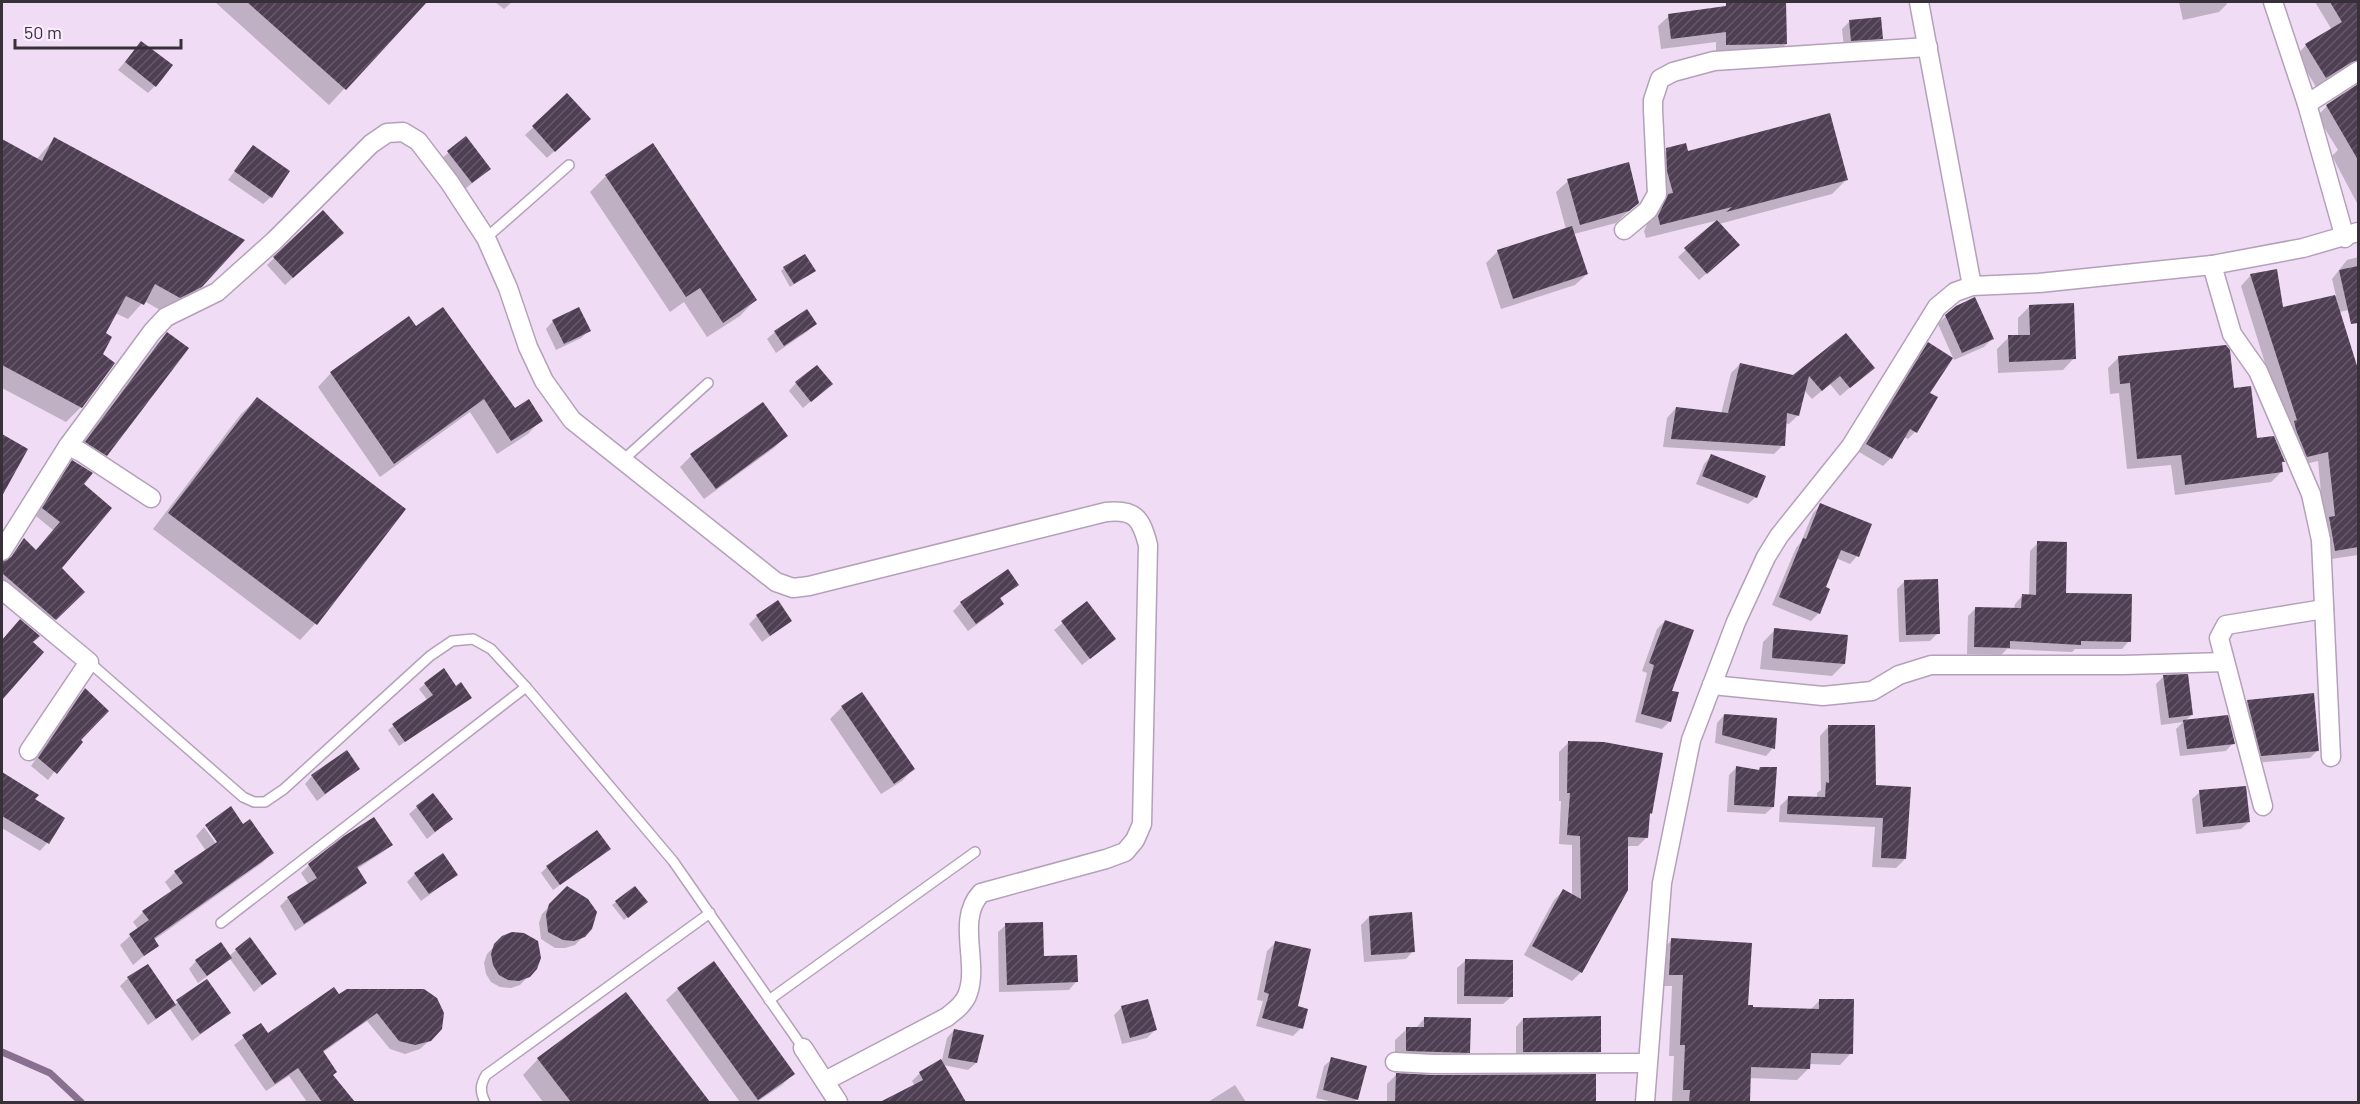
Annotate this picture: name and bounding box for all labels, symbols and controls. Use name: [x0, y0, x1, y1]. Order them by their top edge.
scale bar: [15, 12, 182, 50]
text: 50 m: [24, 21, 62, 43]

